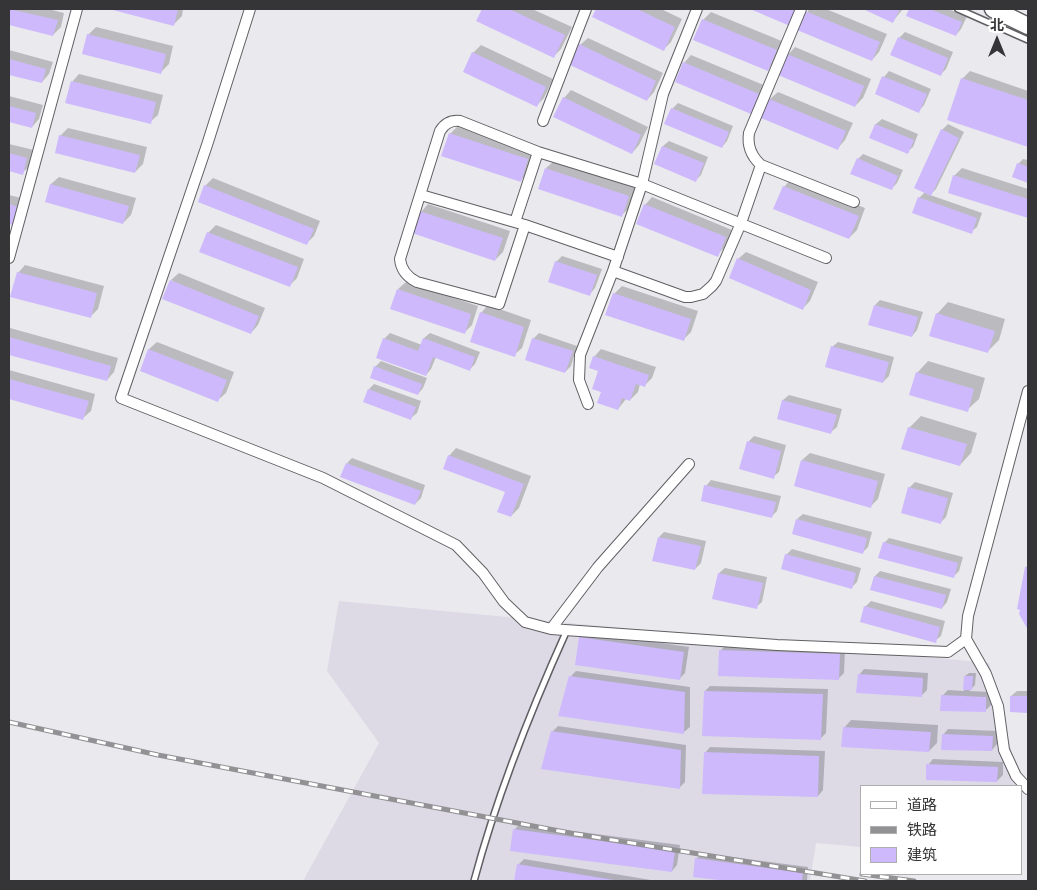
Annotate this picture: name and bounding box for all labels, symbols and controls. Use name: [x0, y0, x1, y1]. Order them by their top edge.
text: 北: [990, 14, 1004, 35]
north arrow: [972, 15, 1022, 65]
legend: [860, 785, 1022, 875]
text: 道路: [907, 793, 937, 816]
text: 铁路: [907, 818, 937, 841]
text: 建筑: [907, 843, 937, 866]

